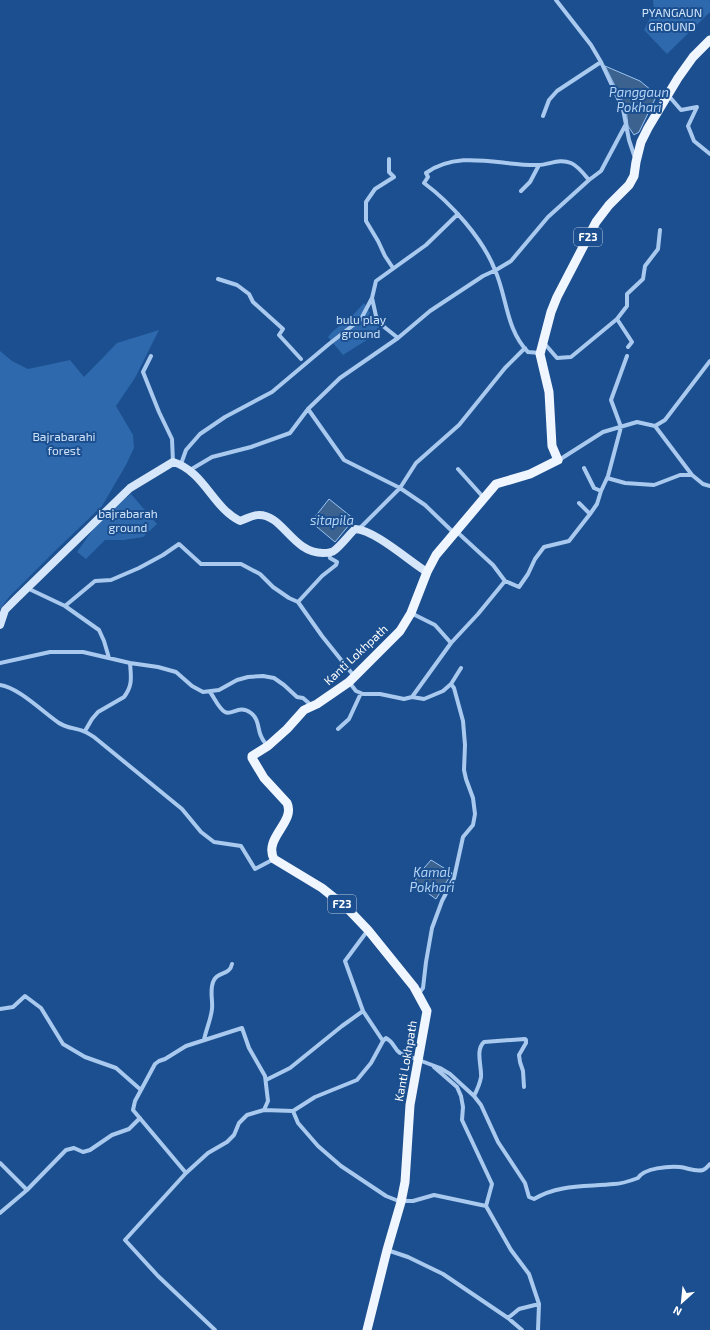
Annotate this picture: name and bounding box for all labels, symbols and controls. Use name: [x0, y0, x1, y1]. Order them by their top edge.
park label: PYANGAUN GROUND: [642, 5, 702, 33]
water label: Panggaun Pokhari: [609, 84, 669, 115]
road number: F23: [574, 228, 602, 246]
park label: bulu play ground: [336, 312, 387, 340]
park label: Bajrabarahi forest: [32, 429, 96, 457]
park label: bajrabarah ground: [98, 506, 158, 534]
water label: sitapila: [310, 512, 354, 528]
street label: Kanti Lokhpath: [321, 621, 390, 687]
water label: Kamal Pokhari: [409, 864, 455, 895]
road number: F23: [328, 895, 356, 913]
street label: Kanti Lokhpath: [391, 1019, 419, 1102]
north arrow: [662, 1282, 702, 1322]
text: N: [671, 1304, 684, 1319]

